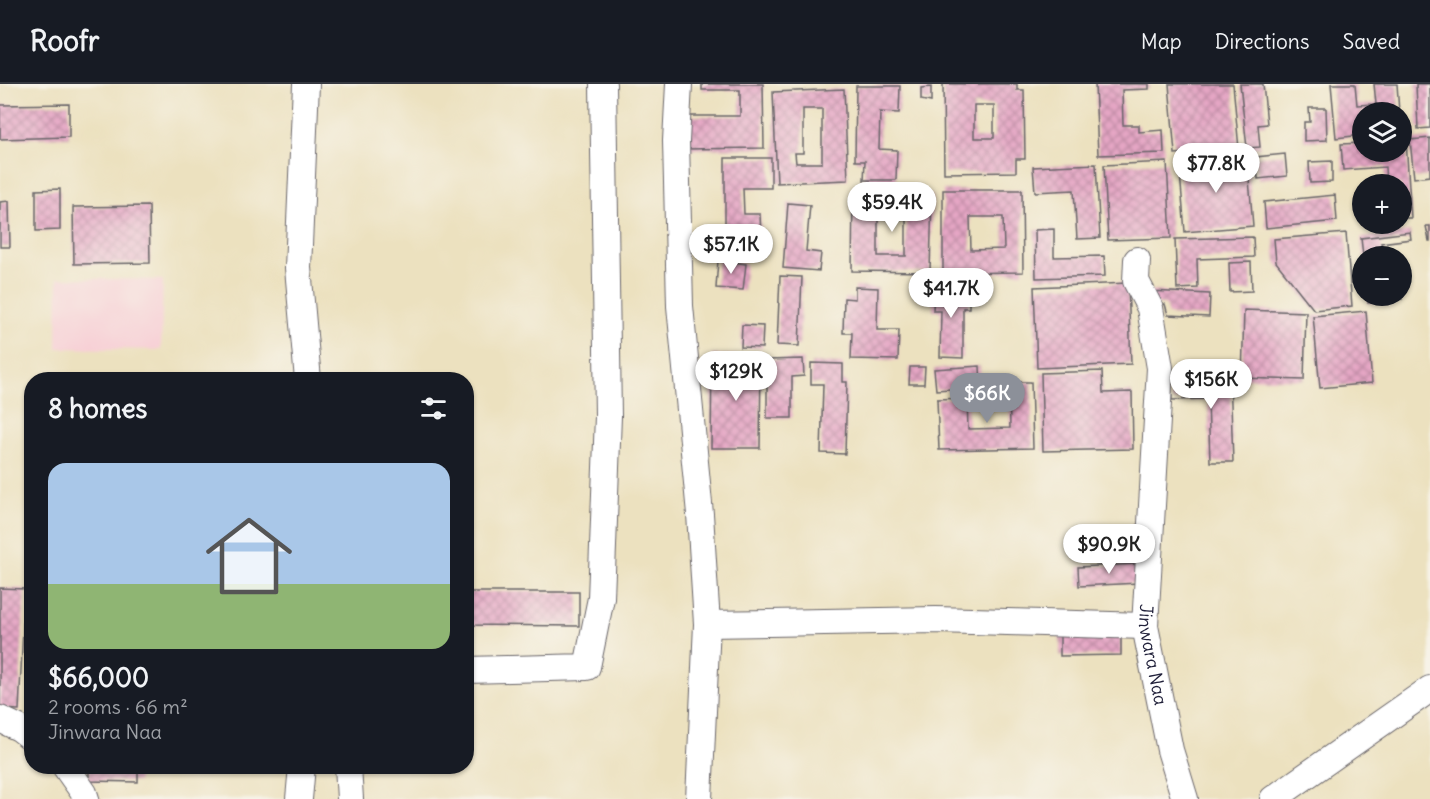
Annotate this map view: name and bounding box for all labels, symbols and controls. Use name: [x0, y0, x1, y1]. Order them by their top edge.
text: Roofr: [30, 23, 99, 59]
text: Map: [1141, 28, 1182, 55]
text: Directions: [1215, 28, 1309, 55]
text: Saved: [1342, 28, 1400, 55]
map controls: [1352, 102, 1412, 306]
button: layers: [1352, 102, 1412, 162]
pin: $77.8K: [1167, 143, 1265, 194]
text: $77.8K: [1187, 150, 1245, 175]
button: +: [1352, 174, 1412, 234]
pin: $59.4K: [843, 182, 941, 233]
text: $59.4K: [861, 189, 923, 214]
pin: $57.1K: [682, 224, 780, 275]
text: $57.1K: [703, 231, 759, 256]
button: −: [1352, 246, 1412, 306]
pin: $41.7K: [902, 268, 1000, 319]
text: $41.7K: [923, 275, 979, 300]
pin: $129K: [694, 351, 778, 402]
text: $129K: [709, 358, 763, 383]
pin: $156K: [1169, 359, 1253, 410]
text: $156K: [1184, 366, 1238, 391]
pin: $66K: [951, 373, 1023, 424]
text: $66K: [964, 380, 1010, 405]
text: 8 homes: [48, 392, 147, 425]
icon: filters: [417, 392, 450, 425]
icon: home: [195, 502, 303, 610]
pin: $90.9K: [1060, 524, 1158, 575]
text: $90.9K: [1077, 531, 1141, 556]
street label: Jinwara Naa: [1134, 603, 1173, 707]
text: $66,000: [48, 661, 149, 694]
text: 2 rooms · 66 m²: [48, 694, 188, 719]
text: Jinwara Naa: [48, 719, 162, 744]

